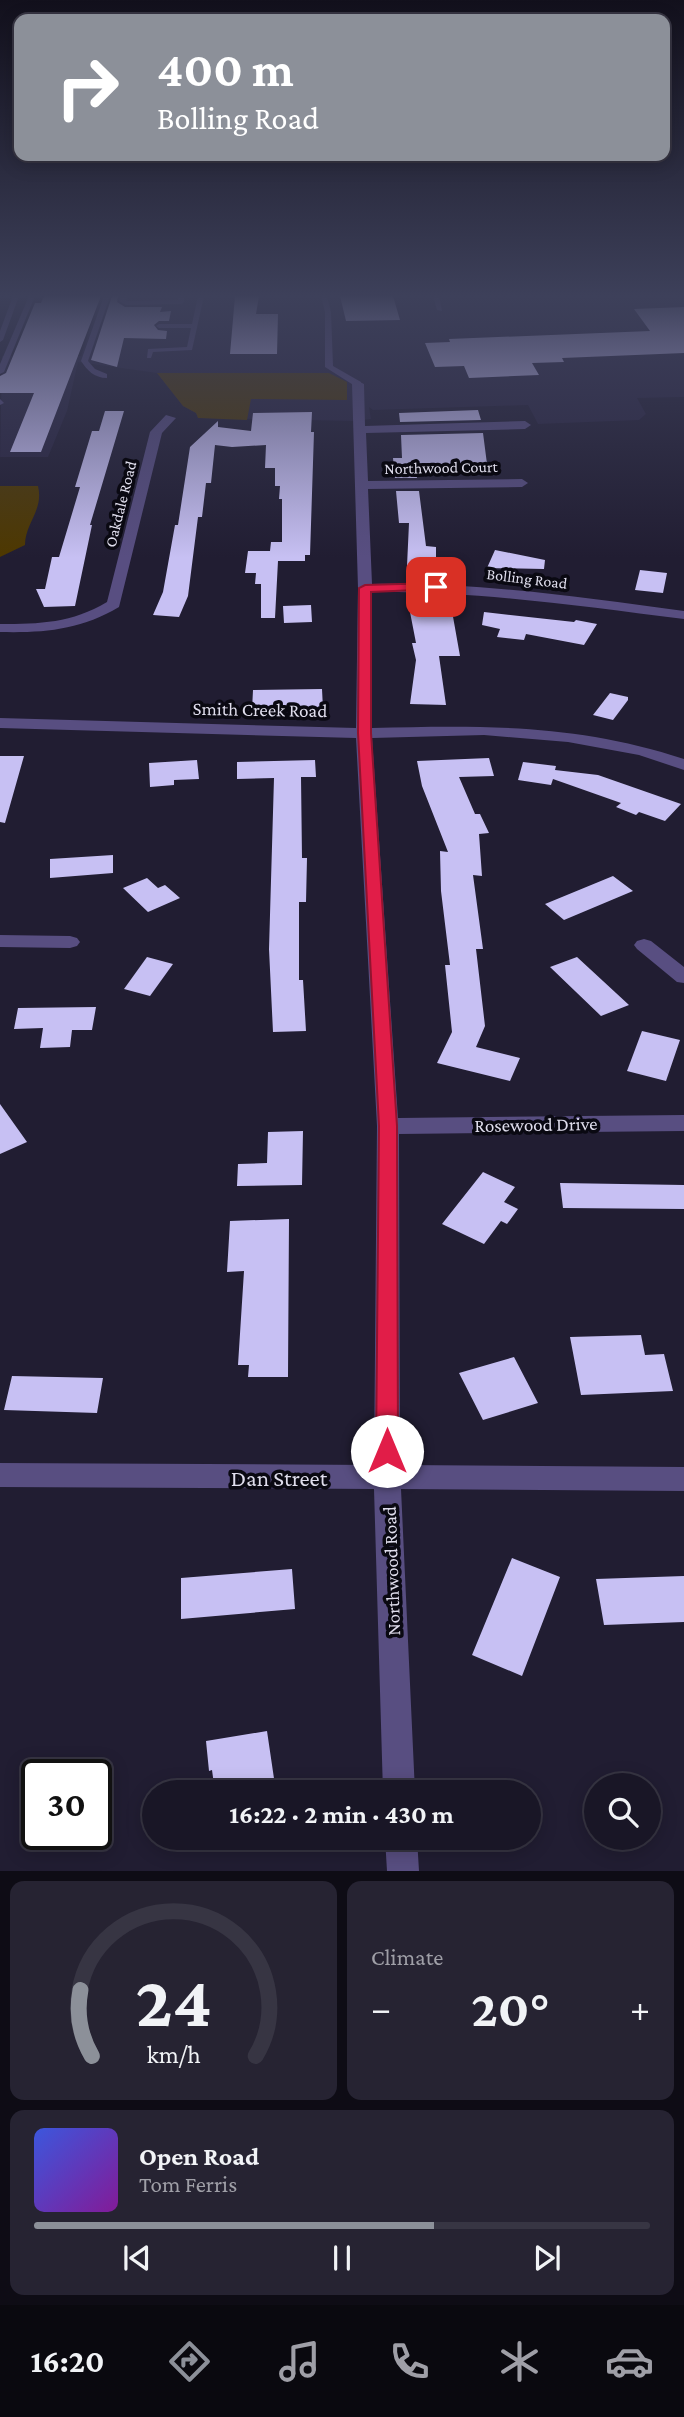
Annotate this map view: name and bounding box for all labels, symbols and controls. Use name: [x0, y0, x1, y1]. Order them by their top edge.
icon: right: [42, 42, 133, 133]
text: 400 m: [157, 42, 294, 97]
text: Bolling Road: [157, 100, 319, 136]
street label: Northwood Court: [384, 458, 499, 477]
street label: Oakdale Road: [102, 459, 140, 549]
pin: [406, 557, 466, 617]
street label: Bolling Road: [486, 565, 569, 593]
icon: arrive: [417, 568, 455, 606]
street label: Smith Creek Road: [193, 698, 327, 721]
street label: Rosewood Drive: [474, 1113, 598, 1136]
position arrow: [350, 1414, 424, 1488]
street label: Dan Street: [231, 1465, 328, 1491]
street label: Northwood Road: [379, 1506, 404, 1636]
speed limit sign: 30: [21, 1759, 112, 1850]
map controls: [584, 1773, 661, 1850]
button: search: [584, 1773, 661, 1850]
text: 16:22 · 2 min · 430 m: [229, 1800, 454, 1829]
text: Climate: [371, 1944, 443, 1970]
text: 24: [135, 1962, 212, 2043]
text: 20°: [471, 1979, 550, 2037]
text: −: [371, 1987, 391, 2029]
text: +: [630, 1987, 650, 2029]
text: km/h: [147, 2041, 200, 2068]
text: Open Road: [139, 2142, 259, 2171]
text: Tom Ferris: [139, 2171, 237, 2197]
icon: previous: [118, 2239, 156, 2277]
icon: pause: [323, 2239, 361, 2277]
icon: next: [528, 2239, 566, 2277]
icon: directions: [165, 2337, 214, 2386]
icon: music: [275, 2337, 324, 2386]
icon: phone: [385, 2337, 434, 2386]
icon: climate: [495, 2337, 544, 2386]
icon: car: [605, 2337, 654, 2386]
text: 16:20: [30, 2343, 105, 2379]

